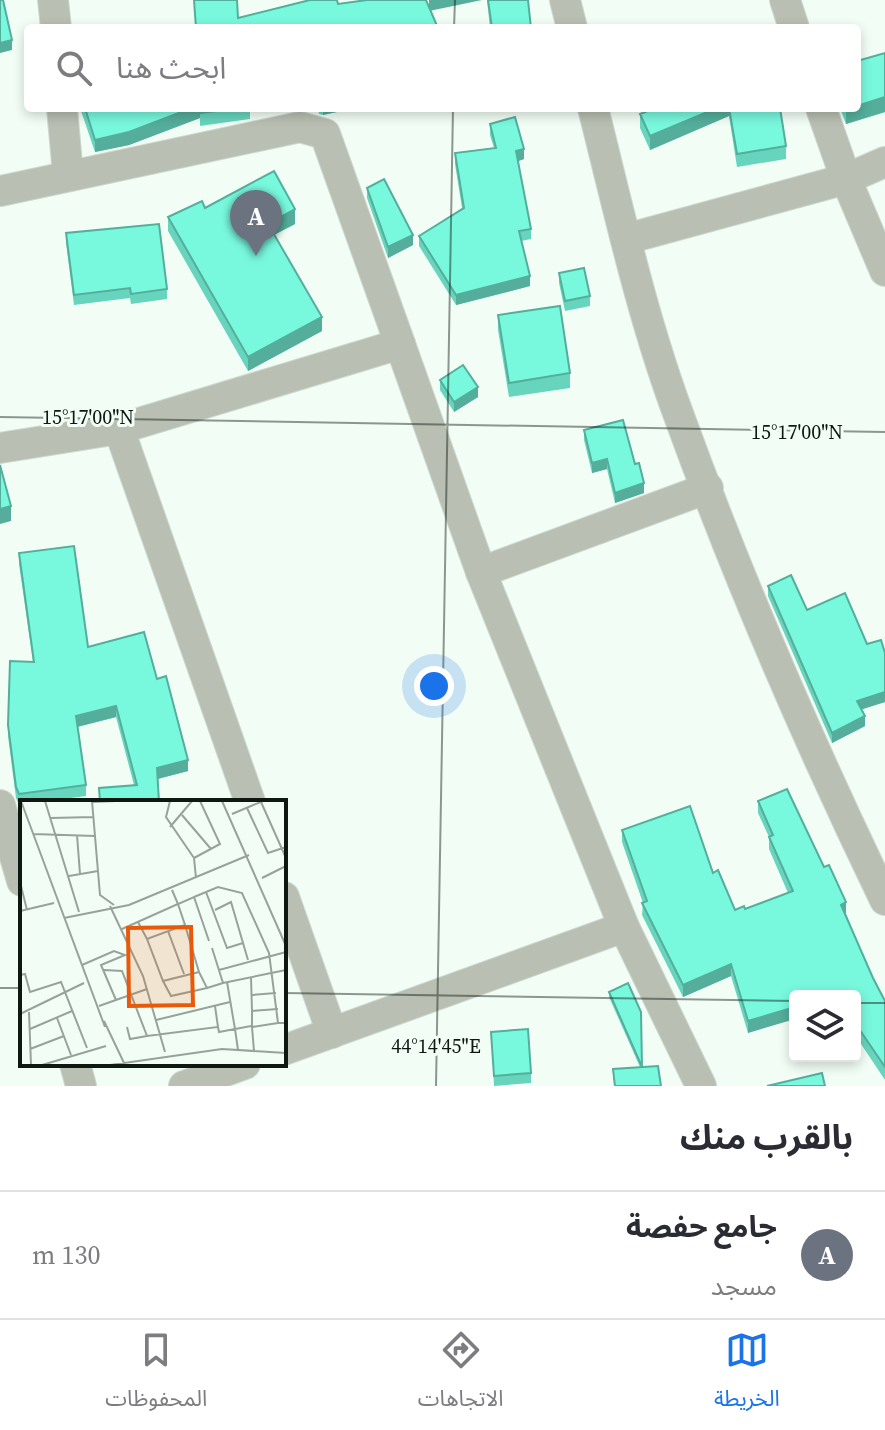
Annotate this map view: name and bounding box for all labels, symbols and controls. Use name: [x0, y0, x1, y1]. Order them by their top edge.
search box: [24, 24, 861, 112]
icon: search: [52, 46, 96, 90]
text: ابحث هنا: [116, 47, 226, 88]
pin: A: [230, 190, 282, 256]
text: 15°17'00"N: [42, 403, 134, 431]
text: 15°17'00"N: [751, 418, 843, 446]
your location: [414, 666, 454, 706]
inset map: [20, 800, 286, 1066]
map controls: [789, 990, 861, 1062]
button: layers: [789, 990, 861, 1062]
text: 44°14'45"E: [391, 1032, 481, 1060]
text: بالقرب منك: [680, 1114, 853, 1160]
text: جامع حفصة: [626, 1206, 777, 1247]
text: 130 m: [32, 1237, 101, 1273]
text: A: [818, 1237, 836, 1273]
text: مسجد: [711, 1268, 777, 1304]
tab: المحفوظات: [105, 1328, 207, 1422]
tab: الاتجاهات: [418, 1328, 504, 1422]
tab: الخريطة: [714, 1328, 780, 1422]

